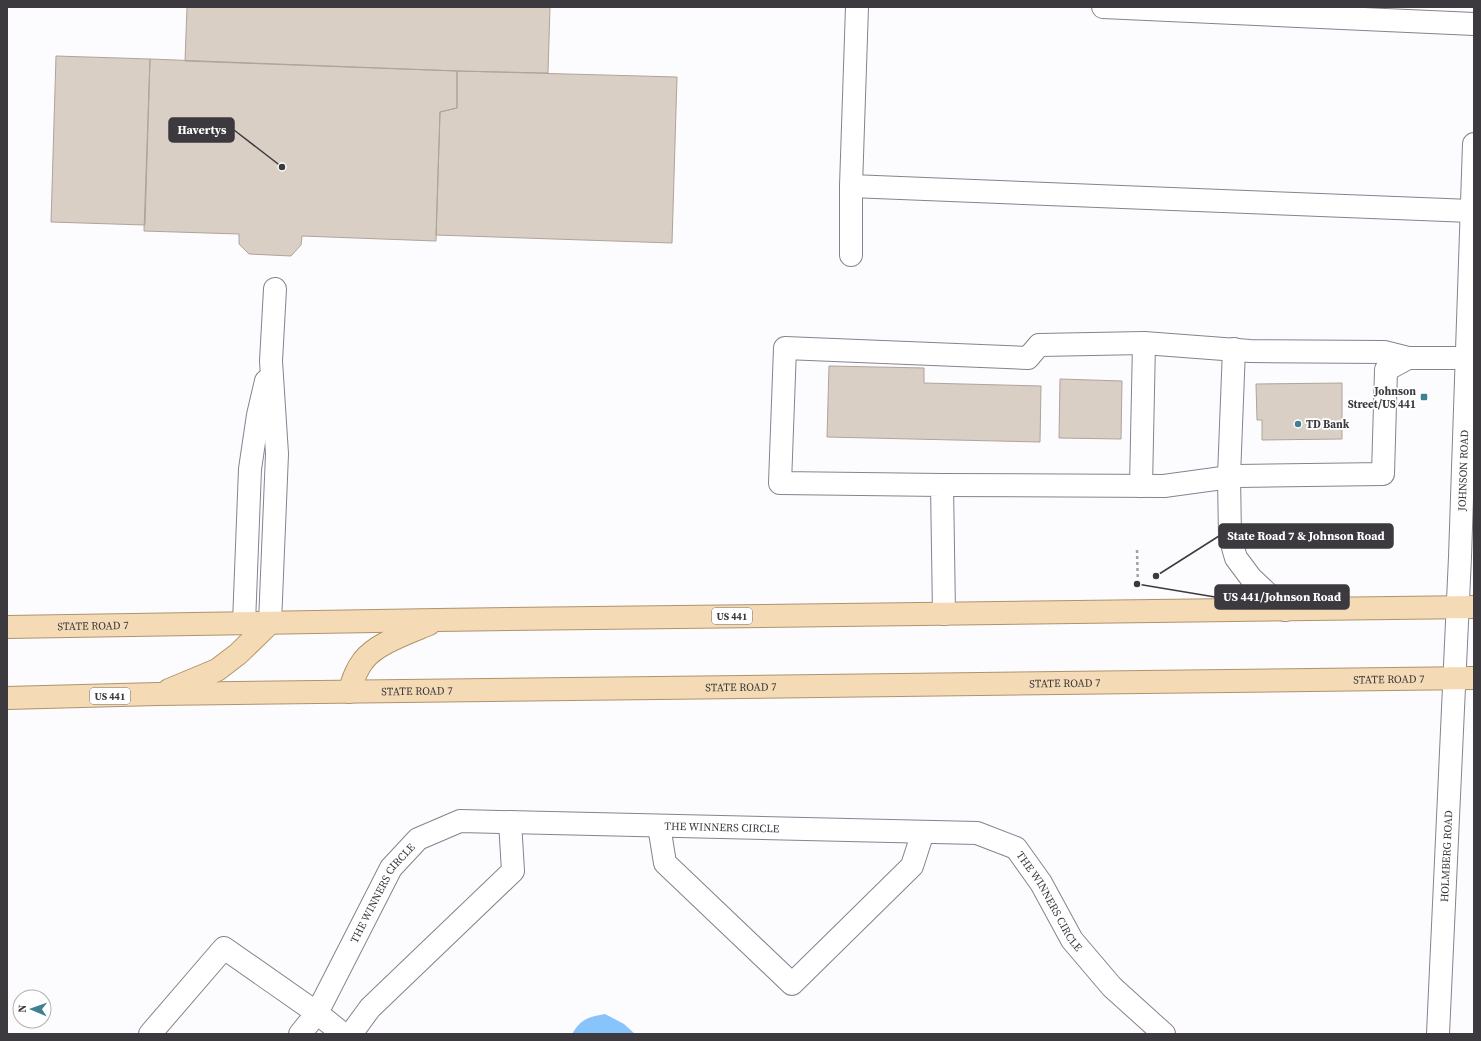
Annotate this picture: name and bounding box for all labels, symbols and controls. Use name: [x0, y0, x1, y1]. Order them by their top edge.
callout: Havertys: [169, 118, 234, 142]
text: Havertys: [178, 122, 227, 138]
place label: Johnson Street/US 441: [1348, 384, 1416, 412]
marker: Johnson Street/US 441: [1419, 392, 1429, 402]
place label: TD Bank: [1306, 417, 1350, 432]
marker: TD Bank: [1293, 419, 1303, 429]
street label: JOHNSON ROAD: [1455, 429, 1472, 512]
callout: State Road 7 & Johnson Road: [1219, 524, 1393, 548]
text: State Road 7 & Johnson Road: [1227, 528, 1385, 544]
callout: US 441/Johnson Road: [1215, 585, 1349, 609]
text: US 441/Johnson Road: [1223, 589, 1341, 605]
road number: US 441: [712, 608, 752, 624]
street label: STATE ROAD 7: [57, 618, 129, 634]
street label: STATE ROAD 7: [1353, 672, 1425, 687]
street label: STATE ROAD 7: [1029, 676, 1101, 691]
street label: STATE ROAD 7: [705, 679, 777, 695]
street label: STATE ROAD 7: [381, 683, 453, 699]
road number: US 441: [90, 688, 130, 704]
street label: HOLMBERG ROAD: [1437, 810, 1456, 902]
street label: THE WINNERS CIRCLE: [664, 819, 780, 836]
street label: THE WINNERS CIRCLE: [347, 840, 419, 946]
street label: THE WINNERS CIRCLE: [1013, 848, 1086, 955]
north arrow: [12, 989, 52, 1029]
text: N: [15, 1004, 30, 1013]

